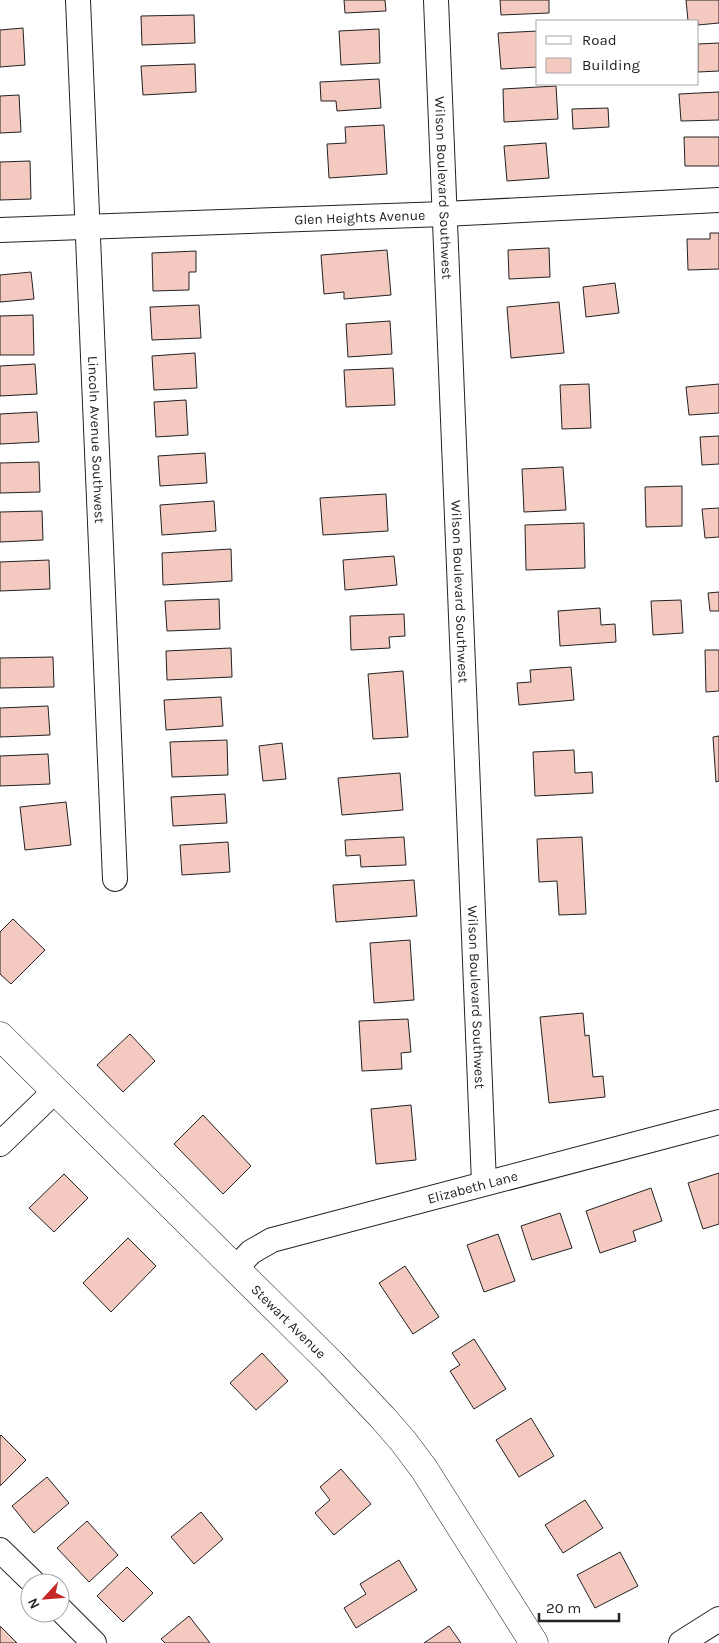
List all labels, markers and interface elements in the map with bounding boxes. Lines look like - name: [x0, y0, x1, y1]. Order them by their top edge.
- legend: [536, 20, 699, 85]
- text: Road: [582, 31, 617, 49]
- text: Building: [582, 56, 640, 74]
- street label: Wilson Boulevard Southwest: [431, 96, 456, 280]
- street label: Glen Heights Avenue: [294, 206, 426, 228]
- street label: Lincoln Avenue Southwest: [84, 356, 109, 524]
- street label: Wilson Boulevard Southwest: [448, 500, 472, 683]
- street label: Wilson Boulevard Southwest: [464, 905, 489, 1089]
- street label: Elizabeth Lane: [426, 1167, 520, 1207]
- street label: Stewart Avenue: [248, 1281, 330, 1362]
- north arrow: [20, 1573, 70, 1623]
- scale bar: [539, 1590, 619, 1622]
- text: N: [24, 1595, 44, 1612]
- text: 20 m: [546, 1599, 581, 1617]

